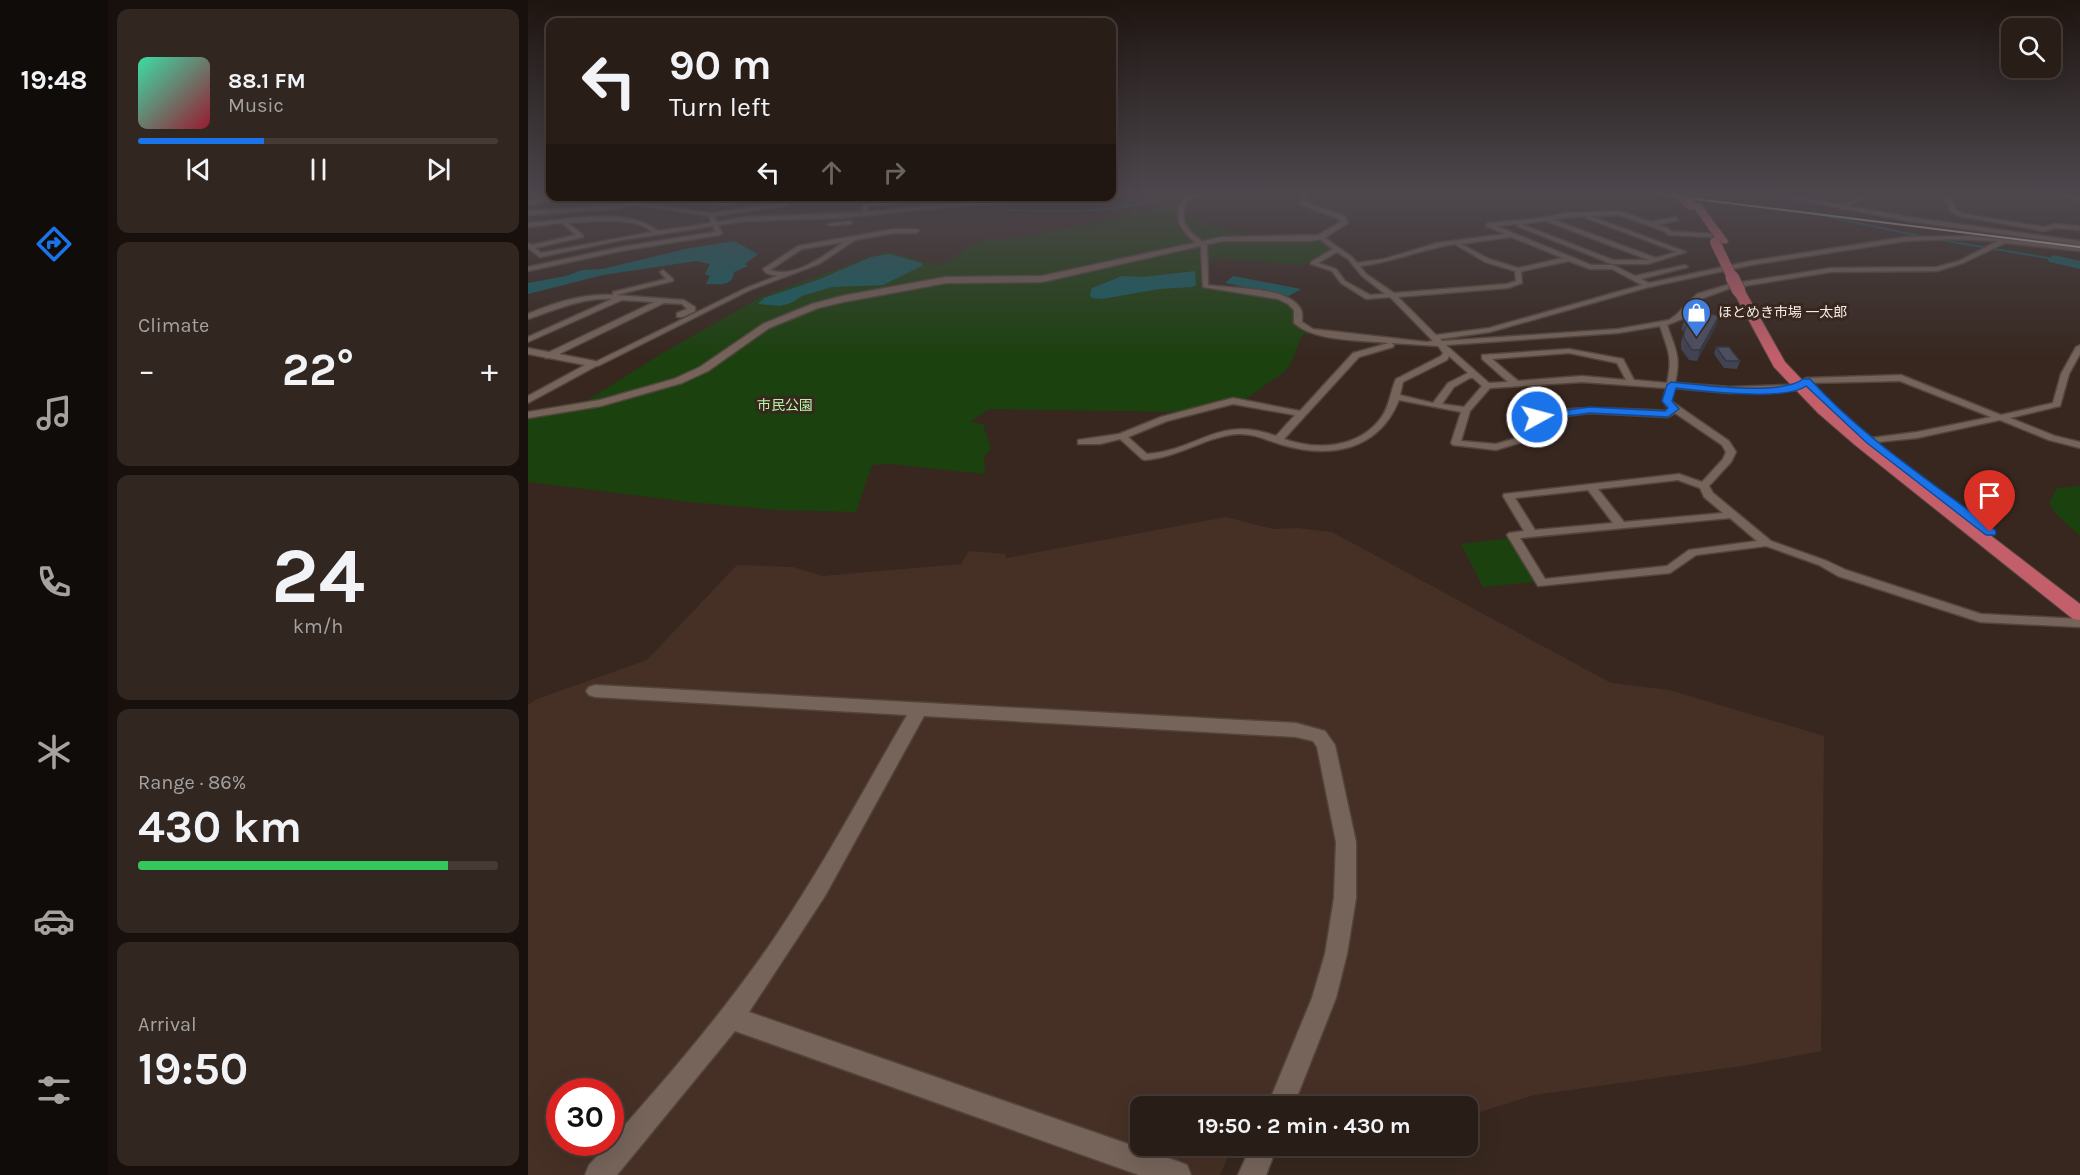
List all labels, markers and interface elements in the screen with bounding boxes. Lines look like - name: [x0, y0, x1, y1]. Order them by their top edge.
- map controls: [2001, 18, 2061, 78]
- button: search: [2001, 18, 2061, 78]
- text: 90 m: [669, 40, 772, 90]
- icon: left: [570, 42, 648, 120]
- text: 19:48: [21, 64, 87, 96]
- text: 88.1 FM: [228, 68, 306, 94]
- text: Turn left: [669, 91, 770, 123]
- text: Music: [228, 94, 284, 117]
- icon: previous: [182, 153, 215, 186]
- icon: pause: [302, 153, 335, 186]
- icon: next: [422, 153, 455, 186]
- icon: left: [752, 156, 785, 189]
- icon: ahead: [815, 156, 848, 189]
- icon: right: [878, 156, 911, 189]
- icon: directions: [33, 223, 75, 265]
- shop icon: ほとめき市場 一太郎: [1681, 296, 1713, 338]
- place label: ほとめき市場 一太郎: [1718, 304, 1847, 321]
- text: Climate: [138, 314, 209, 337]
- text: 22°: [282, 344, 354, 396]
- text: −: [138, 351, 155, 389]
- text: +: [481, 351, 498, 389]
- position arrow: [1505, 385, 1569, 449]
- icon: music: [33, 392, 75, 434]
- park label: 市民公園: [757, 397, 813, 414]
- pin: [1964, 470, 2015, 532]
- icon: arrive: [1973, 479, 2006, 512]
- text: 24: [271, 530, 365, 622]
- icon: phone: [33, 561, 75, 603]
- text: km/h: [293, 615, 343, 638]
- icon: climate: [33, 731, 75, 773]
- text: Range · 86%: [138, 771, 246, 794]
- text: 430 km: [138, 801, 302, 853]
- icon: car: [33, 900, 75, 942]
- text: Arrival: [138, 1013, 197, 1036]
- text: 19:50: [138, 1043, 248, 1095]
- icon: filters: [33, 1069, 75, 1111]
- speed limit sign: 30: [546, 1078, 624, 1156]
- text: 19:50 · 2 min · 430 m: [1197, 1113, 1411, 1139]

